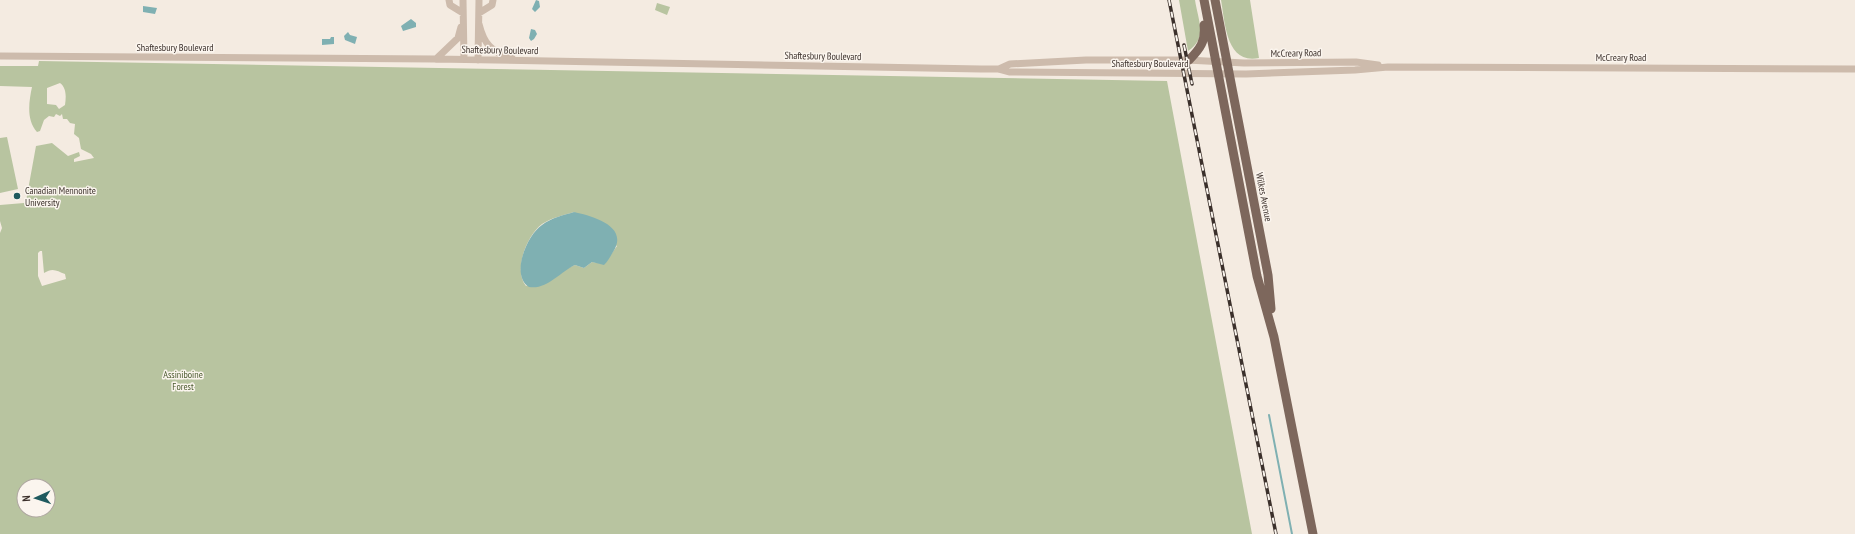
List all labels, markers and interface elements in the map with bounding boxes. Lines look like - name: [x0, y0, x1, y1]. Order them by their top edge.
- street label: Shaftesbury Boulevard: [137, 41, 213, 54]
- street label: Shaftesbury Boulevard: [461, 43, 539, 57]
- street label: McCreary Road: [1271, 46, 1321, 60]
- street label: Shaftesbury Boulevard: [784, 49, 862, 63]
- street label: McCreary Road: [1596, 51, 1646, 64]
- street label: Shaftesbury Boulevard: [1112, 57, 1188, 70]
- street label: Wilkes Avenue: [1253, 171, 1275, 223]
- place label: Canadian Mennonite University: [25, 184, 96, 209]
- marker: Canadian Mennonite University: [12, 191, 22, 201]
- park label: Assiniboine Forest: [163, 368, 203, 393]
- north arrow: [16, 478, 56, 518]
- text: N: [19, 495, 33, 502]

